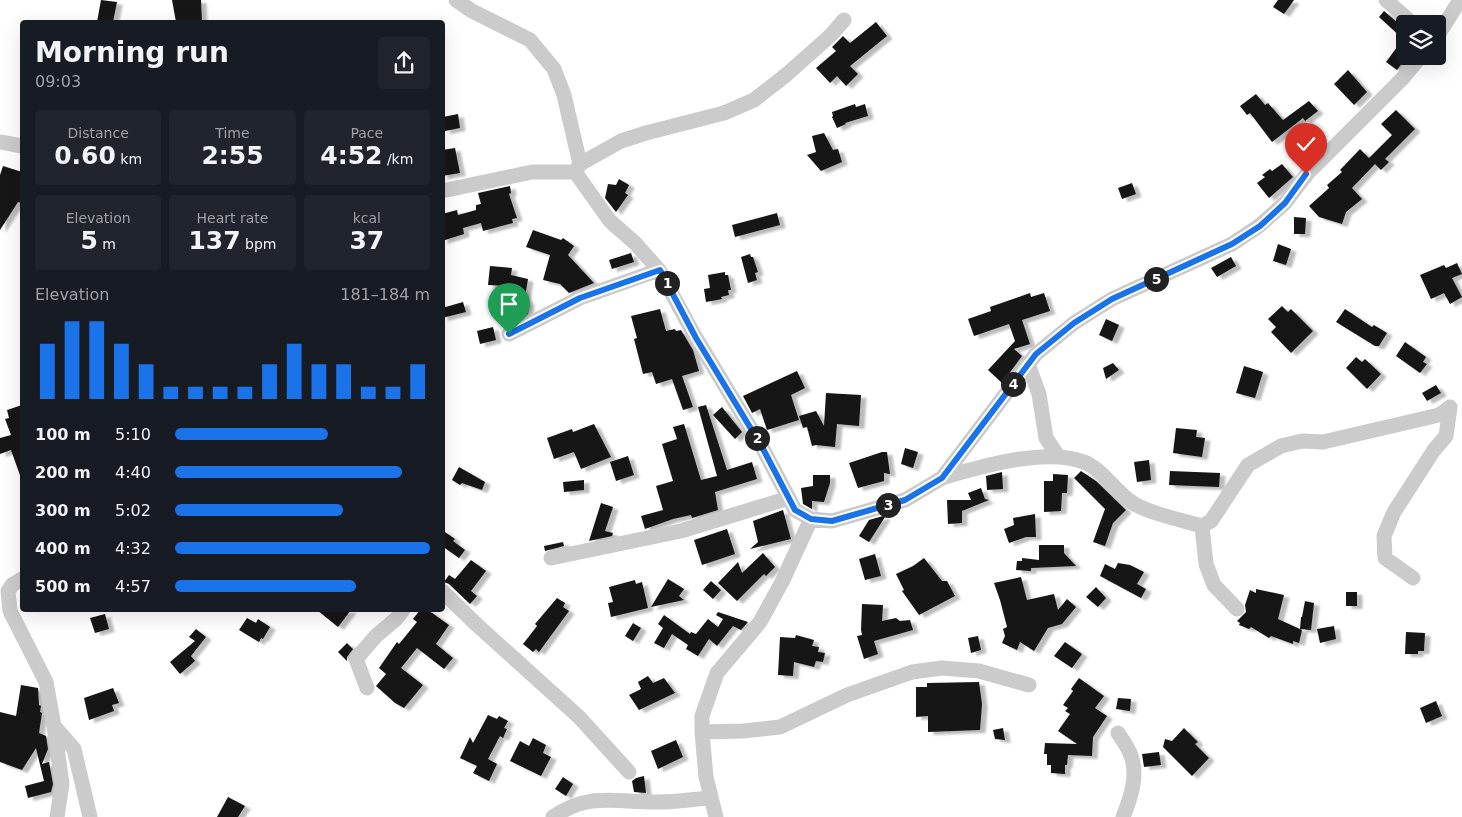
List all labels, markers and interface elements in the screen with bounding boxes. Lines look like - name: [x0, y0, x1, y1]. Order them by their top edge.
- map controls: [1396, 15, 1446, 65]
- button: layers: [1396, 15, 1446, 65]
- text: Morning run: [35, 36, 229, 69]
- button: share: [378, 37, 430, 89]
- text: 09:03: [35, 72, 81, 91]
- pin: [1285, 123, 1327, 174]
- text: Distance: [68, 125, 129, 141]
- text: Time: [215, 125, 250, 141]
- text: Pace: [350, 125, 383, 141]
- icon: check: [1292, 130, 1320, 158]
- text: 0.60: [54, 141, 116, 170]
- text: 2:55: [201, 141, 264, 170]
- text: 4:52: [320, 141, 382, 170]
- text: km: [116, 151, 142, 167]
- text: /km: [382, 151, 413, 167]
- text: Elevation: [66, 210, 131, 226]
- text: Heart rate: [197, 210, 268, 226]
- text: kcal: [353, 210, 381, 226]
- text: 5: [80, 226, 98, 255]
- text: 137: [188, 226, 241, 255]
- text: 37: [349, 226, 384, 255]
- text: m: [98, 236, 116, 252]
- text: bpm: [241, 236, 277, 252]
- pin: 5: [1144, 266, 1168, 292]
- pin: 1: [654, 270, 680, 296]
- text: 5: [1152, 271, 1161, 287]
- text: 1: [663, 275, 672, 291]
- pin: [488, 283, 530, 334]
- text: Elevation: [35, 285, 109, 304]
- text: 181–184 m: [340, 285, 430, 304]
- icon: arrive: [495, 290, 523, 318]
- pin: 4: [1000, 372, 1026, 396]
- text: 4: [1009, 376, 1018, 392]
- text: 100 m: [35, 425, 91, 444]
- text: 5:10: [115, 425, 151, 444]
- pin: 2: [744, 426, 770, 450]
- text: 2: [753, 430, 762, 446]
- text: 200 m: [35, 463, 91, 482]
- text: 4:40: [115, 463, 151, 482]
- pin: 3: [876, 492, 900, 518]
- text: 3: [884, 497, 893, 513]
- text: 300 m: [35, 501, 91, 520]
- text: 5:02: [115, 501, 151, 520]
- text: 400 m: [35, 539, 91, 558]
- text: 4:32: [115, 539, 151, 558]
- text: 500 m: [35, 577, 91, 596]
- text: 4:57: [115, 577, 151, 596]

